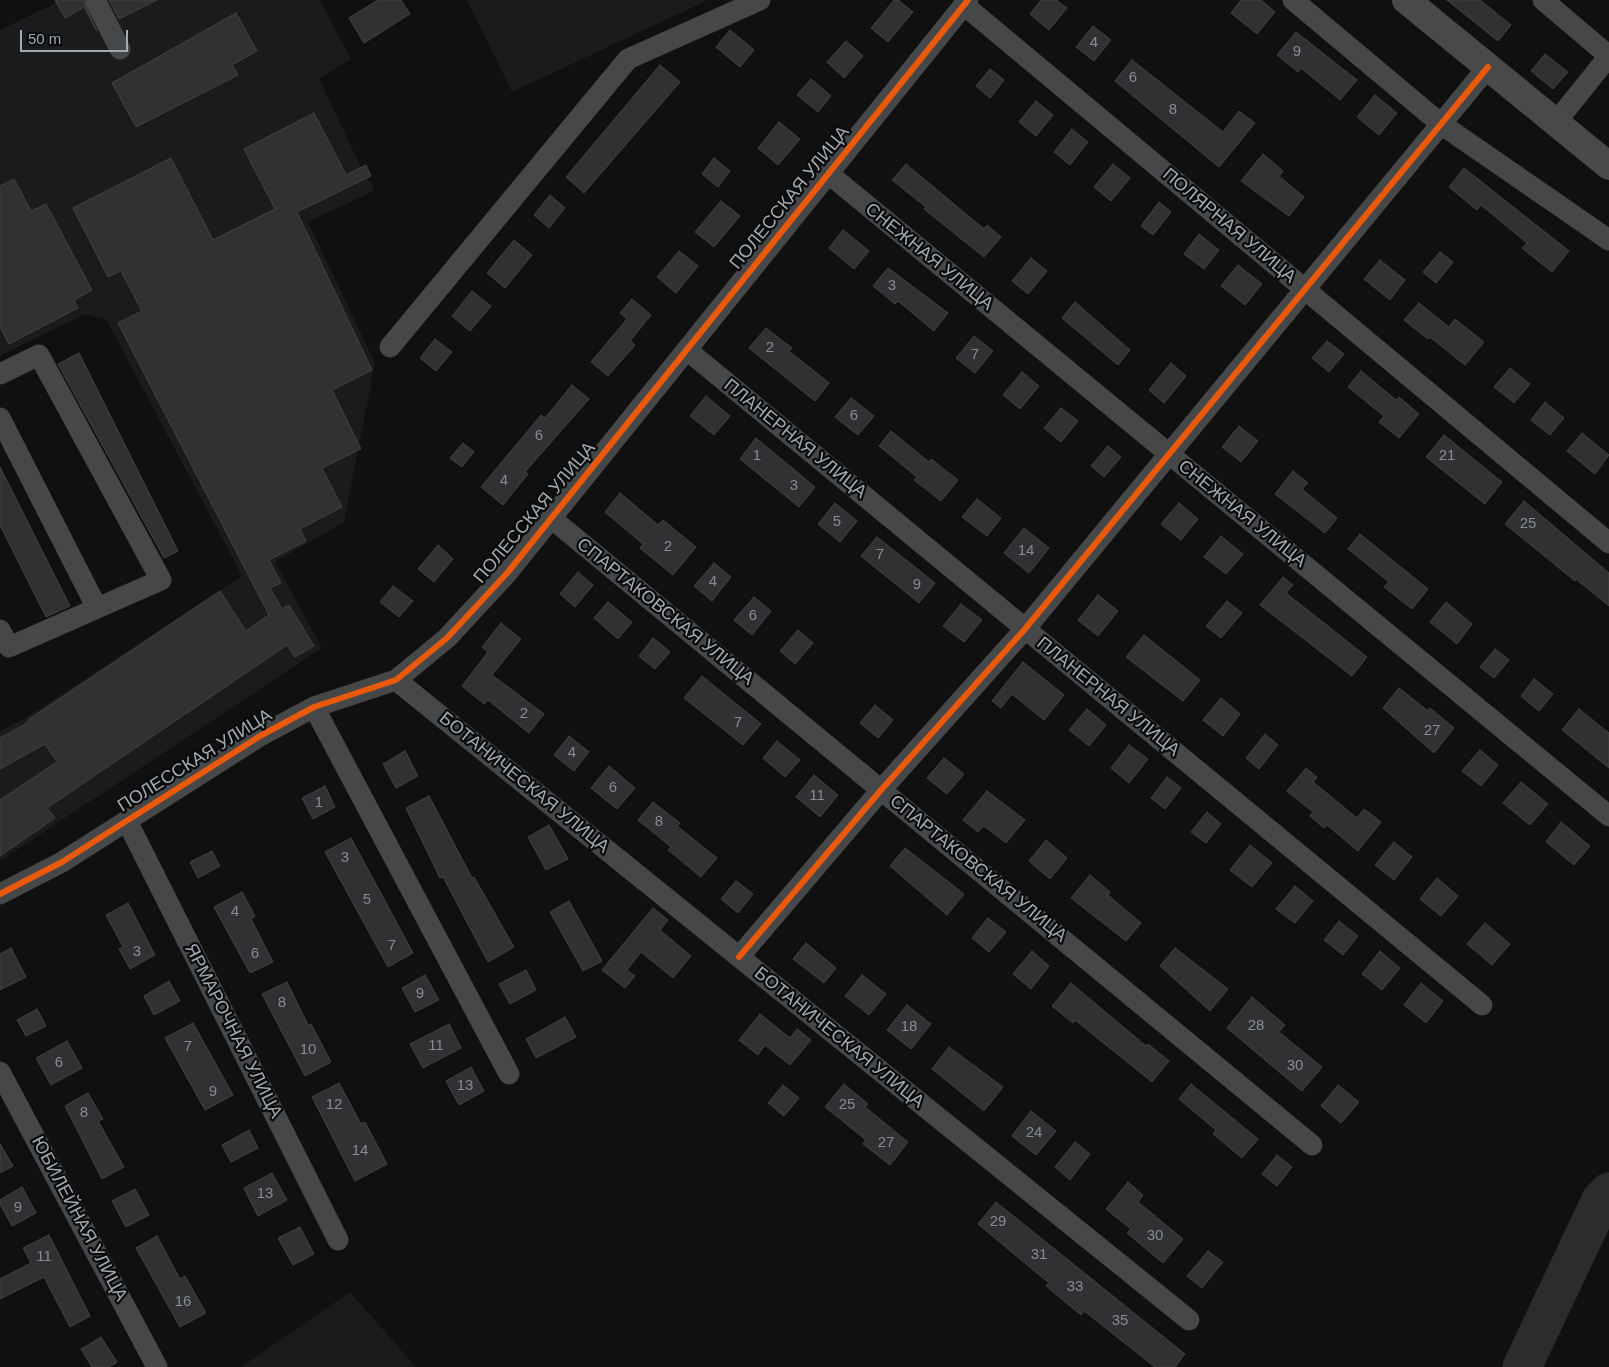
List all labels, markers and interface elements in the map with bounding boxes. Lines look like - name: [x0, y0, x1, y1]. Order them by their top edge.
- scale bar: [22, 20, 130, 52]
- text: 50 m: [28, 30, 61, 47]
- house number: 4: [1090, 34, 1098, 52]
- house number: 9: [1293, 43, 1301, 61]
- house number: 6: [1129, 69, 1137, 87]
- house number: 8: [1169, 101, 1177, 119]
- street label: ПОЛЕССКАЯ УЛИЦА: [726, 122, 854, 274]
- street label: ПОЛЯРНАЯ УЛИЦА: [1158, 164, 1300, 288]
- street label: СНЕЖНАЯ УЛИЦА: [861, 199, 997, 315]
- house number: 3: [888, 277, 896, 295]
- house number: 2: [766, 339, 774, 357]
- house number: 7: [971, 346, 979, 364]
- street label: ПЛАНЕРНАЯ УЛИЦА: [719, 375, 871, 503]
- house number: 6: [850, 407, 858, 425]
- house number: 6: [535, 427, 543, 445]
- street label: ПОЛЕССКАЯ УЛИЦА: [470, 438, 600, 588]
- house number: 1: [753, 447, 761, 465]
- house number: 21: [1439, 447, 1455, 465]
- street label: СНЕЖНАЯ УЛИЦА: [1174, 456, 1310, 572]
- house number: 4: [500, 472, 508, 490]
- house number: 3: [790, 477, 798, 495]
- house number: 5: [833, 513, 841, 531]
- house number: 25: [1520, 515, 1536, 533]
- street label: СПАРТАКОВСКАЯ УЛИЦА: [572, 534, 758, 690]
- house number: 2: [664, 538, 672, 556]
- house number: 14: [1018, 542, 1034, 560]
- house number: 7: [876, 546, 884, 564]
- house number: 4: [709, 573, 717, 591]
- house number: 9: [913, 576, 921, 594]
- house number: 6: [749, 607, 757, 625]
- street label: ПЛАНЕРНАЯ УЛИЦА: [1032, 633, 1184, 761]
- street label: ПОЛЕССКАЯ УЛИЦА: [114, 705, 276, 817]
- house number: 2: [520, 705, 528, 723]
- street label: БОТАНИЧЕСКАЯ УЛИЦА: [435, 708, 613, 858]
- house number: 7: [734, 714, 742, 732]
- house number: 27: [1424, 722, 1440, 740]
- house number: 4: [568, 744, 576, 762]
- house number: 6: [609, 779, 617, 797]
- house number: 11: [809, 787, 825, 805]
- street label: СПАРТАКОВСКАЯ УЛИЦА: [885, 791, 1071, 947]
- house number: 1: [315, 794, 323, 812]
- house number: 8: [655, 813, 663, 831]
- house number: 3: [341, 849, 349, 867]
- house number: 5: [363, 891, 371, 909]
- house number: 4: [231, 903, 239, 921]
- house number: 7: [388, 937, 396, 955]
- street label: ЯРМАРОЧНАЯ УЛИЦА: [180, 940, 286, 1122]
- house number: 3: [133, 943, 141, 961]
- house number: 6: [251, 945, 259, 963]
- street label: БОТАНИЧЕСКАЯ УЛИЦА: [750, 963, 928, 1113]
- house number: 9: [416, 985, 424, 1003]
- house number: 8: [278, 994, 286, 1012]
- house number: 28: [1248, 1017, 1264, 1035]
- house number: 18: [901, 1018, 917, 1036]
- house number: 11: [428, 1037, 444, 1055]
- house number: 7: [184, 1038, 192, 1056]
- house number: 10: [300, 1041, 316, 1059]
- house number: 6: [55, 1054, 63, 1072]
- house number: 30: [1287, 1057, 1303, 1075]
- house number: 13: [457, 1077, 473, 1095]
- house number: 9: [209, 1083, 217, 1101]
- house number: 12: [326, 1096, 342, 1114]
- house number: 25: [839, 1096, 855, 1114]
- house number: 8: [80, 1104, 88, 1122]
- house number: 24: [1026, 1124, 1042, 1142]
- street label: ЮБИЛЕЙНАЯ УЛИЦА: [26, 1133, 132, 1305]
- house number: 27: [878, 1134, 894, 1152]
- house number: 14: [352, 1142, 368, 1160]
- house number: 13: [257, 1185, 273, 1203]
- house number: 9: [14, 1199, 22, 1217]
- house number: 29: [990, 1213, 1006, 1231]
- house number: 30: [1147, 1227, 1163, 1245]
- house number: 31: [1031, 1246, 1047, 1264]
- house number: 11: [36, 1248, 52, 1266]
- house number: 33: [1067, 1278, 1083, 1296]
- house number: 16: [175, 1293, 191, 1311]
- house number: 35: [1112, 1312, 1128, 1330]

